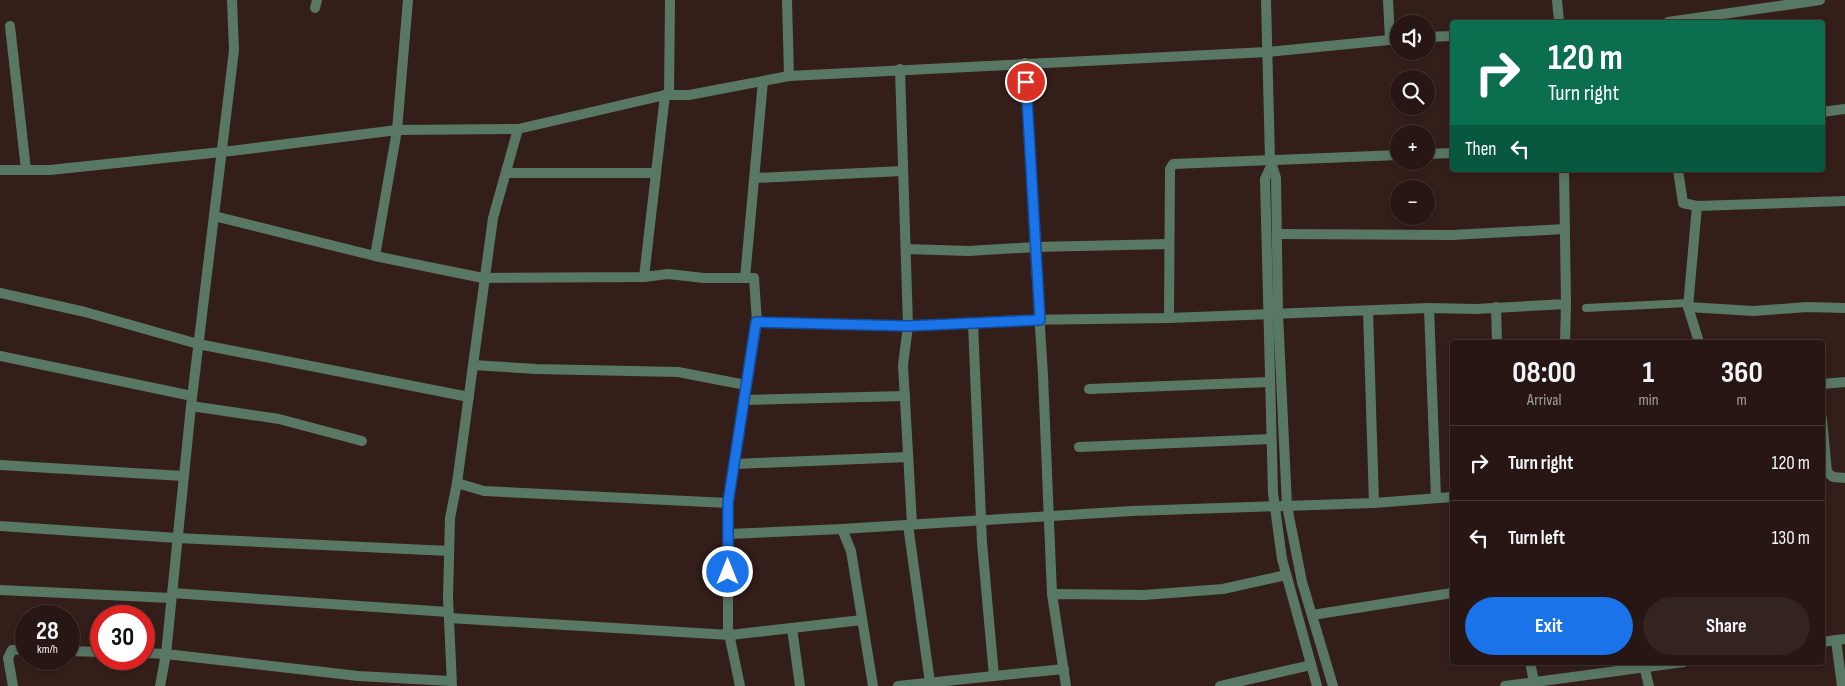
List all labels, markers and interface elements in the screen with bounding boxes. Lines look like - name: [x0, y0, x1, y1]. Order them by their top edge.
- map controls: [1390, 15, 1435, 225]
- button: sound: [1390, 15, 1435, 60]
- text: 120 m: [1548, 37, 1623, 80]
- icon: right: [1465, 40, 1530, 105]
- pin: [1005, 61, 1047, 103]
- icon: arrive: [1012, 68, 1040, 96]
- button: search: [1390, 70, 1435, 115]
- text: Turn right: [1548, 80, 1619, 107]
- button: +: [1390, 125, 1435, 170]
- icon: left: [1506, 135, 1534, 163]
- text: Then: [1465, 138, 1496, 161]
- button: −: [1390, 180, 1435, 225]
- text: 08:00: [1512, 355, 1576, 391]
- text: 1: [1643, 355, 1654, 391]
- text: 360: [1721, 355, 1763, 391]
- text: Arrival: [1527, 391, 1561, 410]
- text: min: [1638, 391, 1659, 410]
- text: m: [1737, 391, 1747, 410]
- icon: right: [1465, 449, 1493, 477]
- text: Turn right: [1508, 452, 1573, 475]
- text: 120 m: [1772, 452, 1810, 475]
- icon: left: [1465, 524, 1493, 552]
- text: Turn left: [1508, 527, 1565, 550]
- text: 130 m: [1772, 527, 1810, 550]
- position arrow: [701, 545, 753, 597]
- button: Exit: [1465, 597, 1633, 655]
- button: Share: [1643, 597, 1810, 655]
- speed limit sign: 30: [90, 605, 155, 670]
- text: 28: [36, 616, 59, 647]
- text: km/h: [37, 642, 58, 657]

